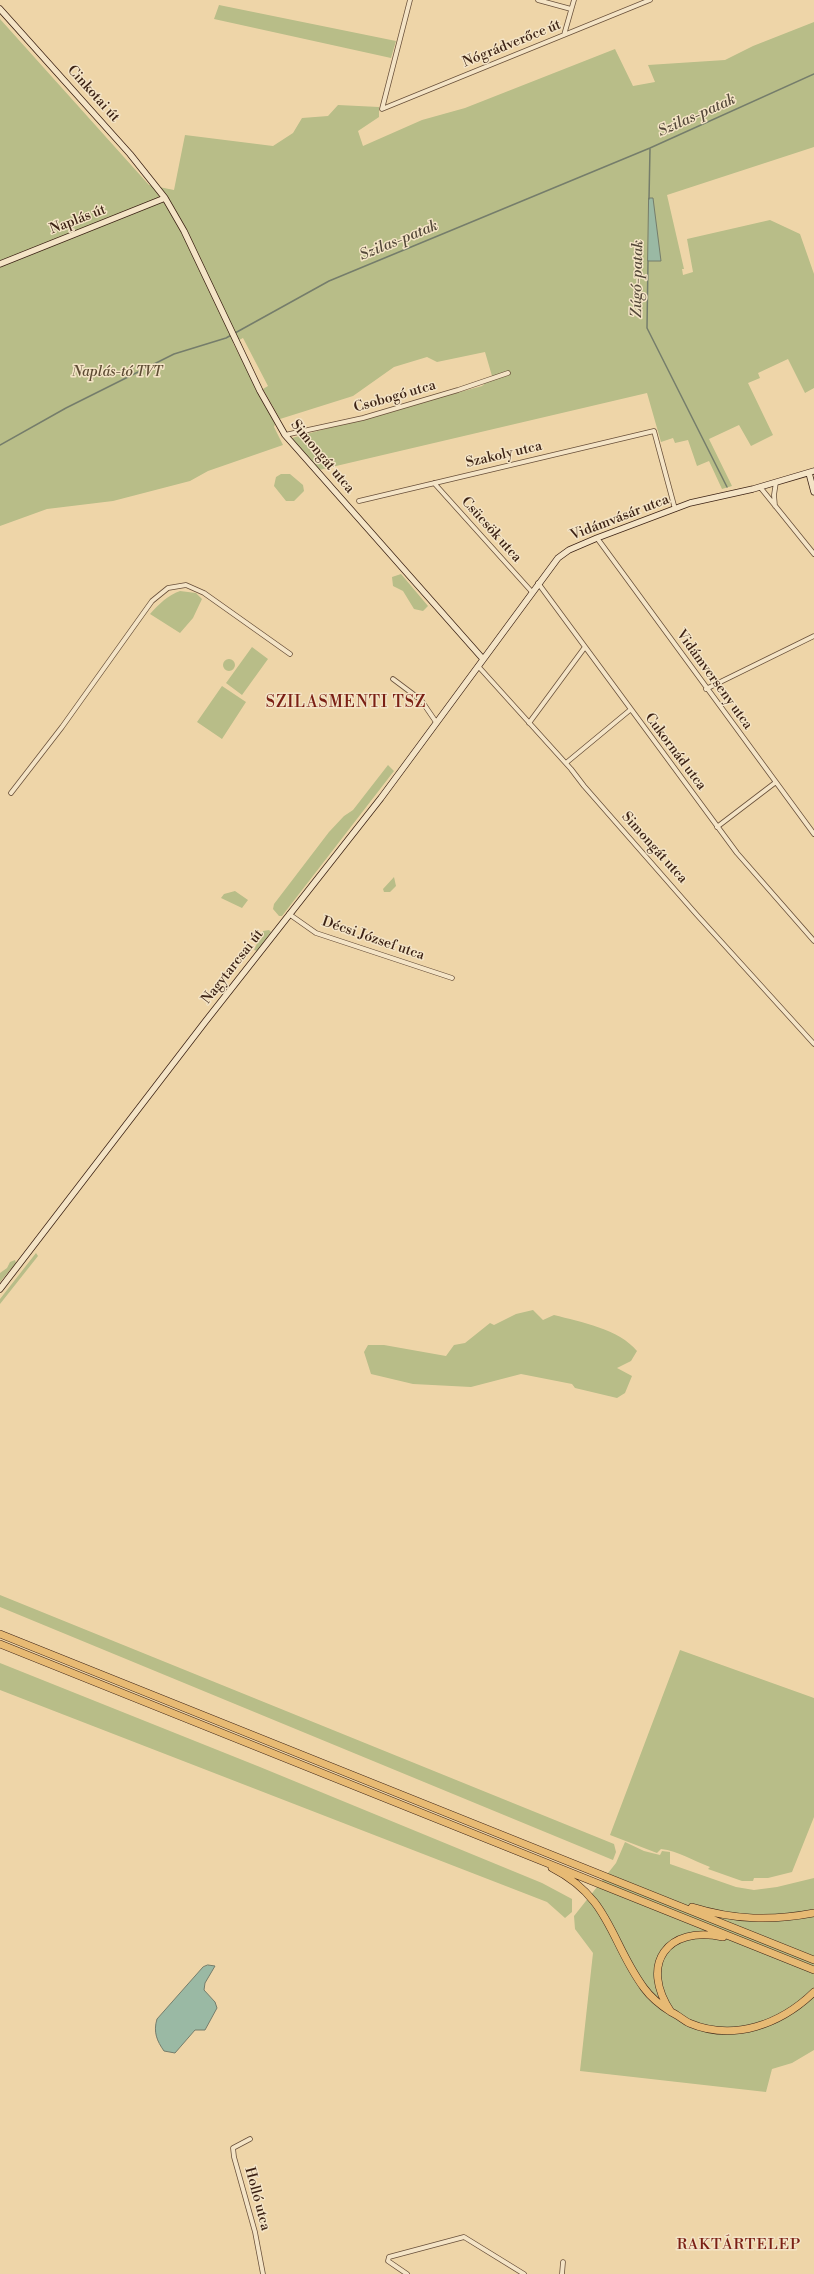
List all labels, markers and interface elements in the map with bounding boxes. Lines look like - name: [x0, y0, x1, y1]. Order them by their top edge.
- street label: Nógrádverőce út: [460, 17, 564, 71]
- street label: Cinkotai út: [63, 62, 123, 126]
- water label: Szilas-patak: [655, 91, 739, 141]
- street label: Naplás út: [48, 202, 108, 238]
- water label: Szilas-patak: [357, 217, 441, 265]
- water label: Zúgó-patak: [628, 240, 648, 318]
- park label: Naplás-tó TVT: [72, 365, 162, 381]
- street label: Csobogó utca: [352, 377, 438, 417]
- street label: Simongát utca: [287, 417, 357, 497]
- street label: Szakoly utca: [464, 438, 544, 472]
- street label: Vidámvásár utca: [568, 492, 672, 544]
- street label: Csücsök utca: [457, 494, 525, 566]
- street label: Vidámverseny utca: [672, 627, 756, 733]
- district label: SZILASMENTI TSZ: [266, 693, 426, 713]
- street label: Cukornád utca: [641, 710, 709, 794]
- street label: Simongát utca: [618, 809, 690, 887]
- street label: Décsi József utca: [320, 914, 426, 964]
- street label: Nagytarcsai út: [199, 926, 267, 1008]
- street label: Holló utca: [240, 2165, 274, 2233]
- district label: RAKTÁRTELEP: [677, 2236, 801, 2254]

